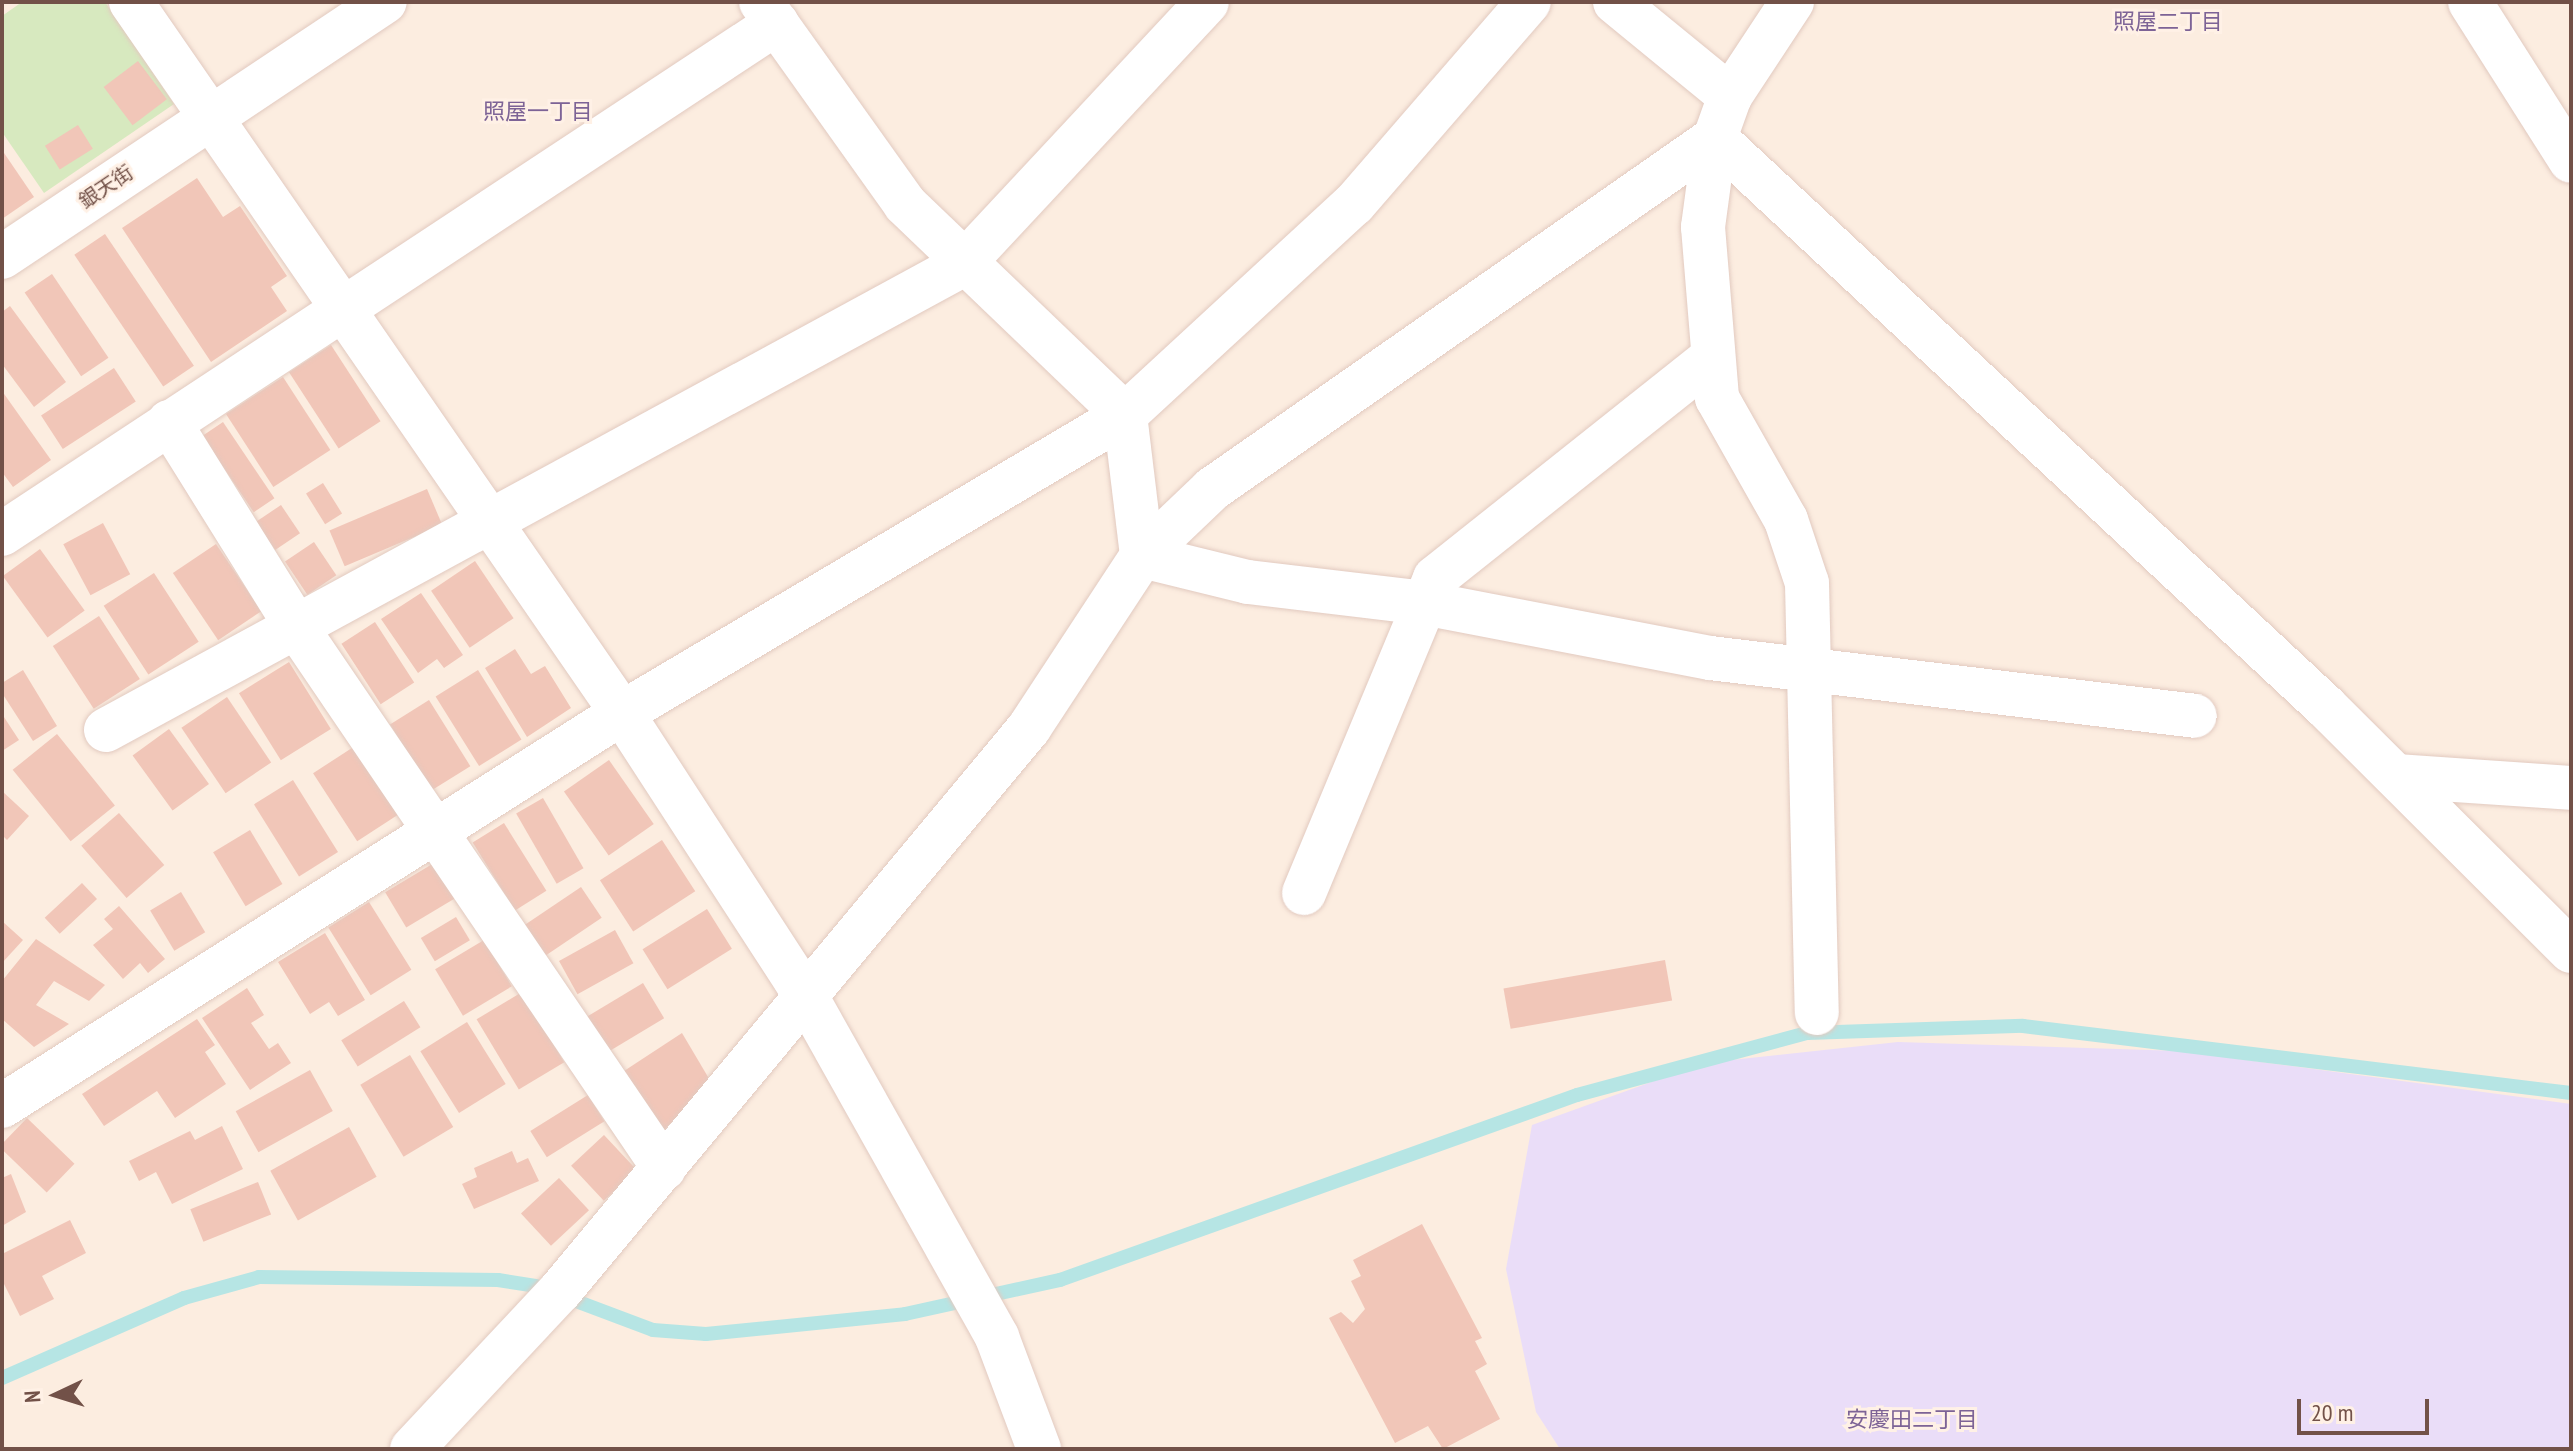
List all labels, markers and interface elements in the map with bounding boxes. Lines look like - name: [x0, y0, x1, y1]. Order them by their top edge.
- district label: 照屋二丁目: [2113, 9, 2223, 35]
- district label: 照屋一丁目: [483, 99, 593, 125]
- street label: 銀天街: [74, 160, 138, 214]
- north arrow: [16, 1355, 96, 1435]
- scale bar: [2301, 1383, 2433, 1433]
- text: N: [18, 1390, 46, 1404]
- text: 20 m: [2311, 1397, 2353, 1428]
- district label: 安慶田二丁目: [1846, 1407, 1978, 1433]

